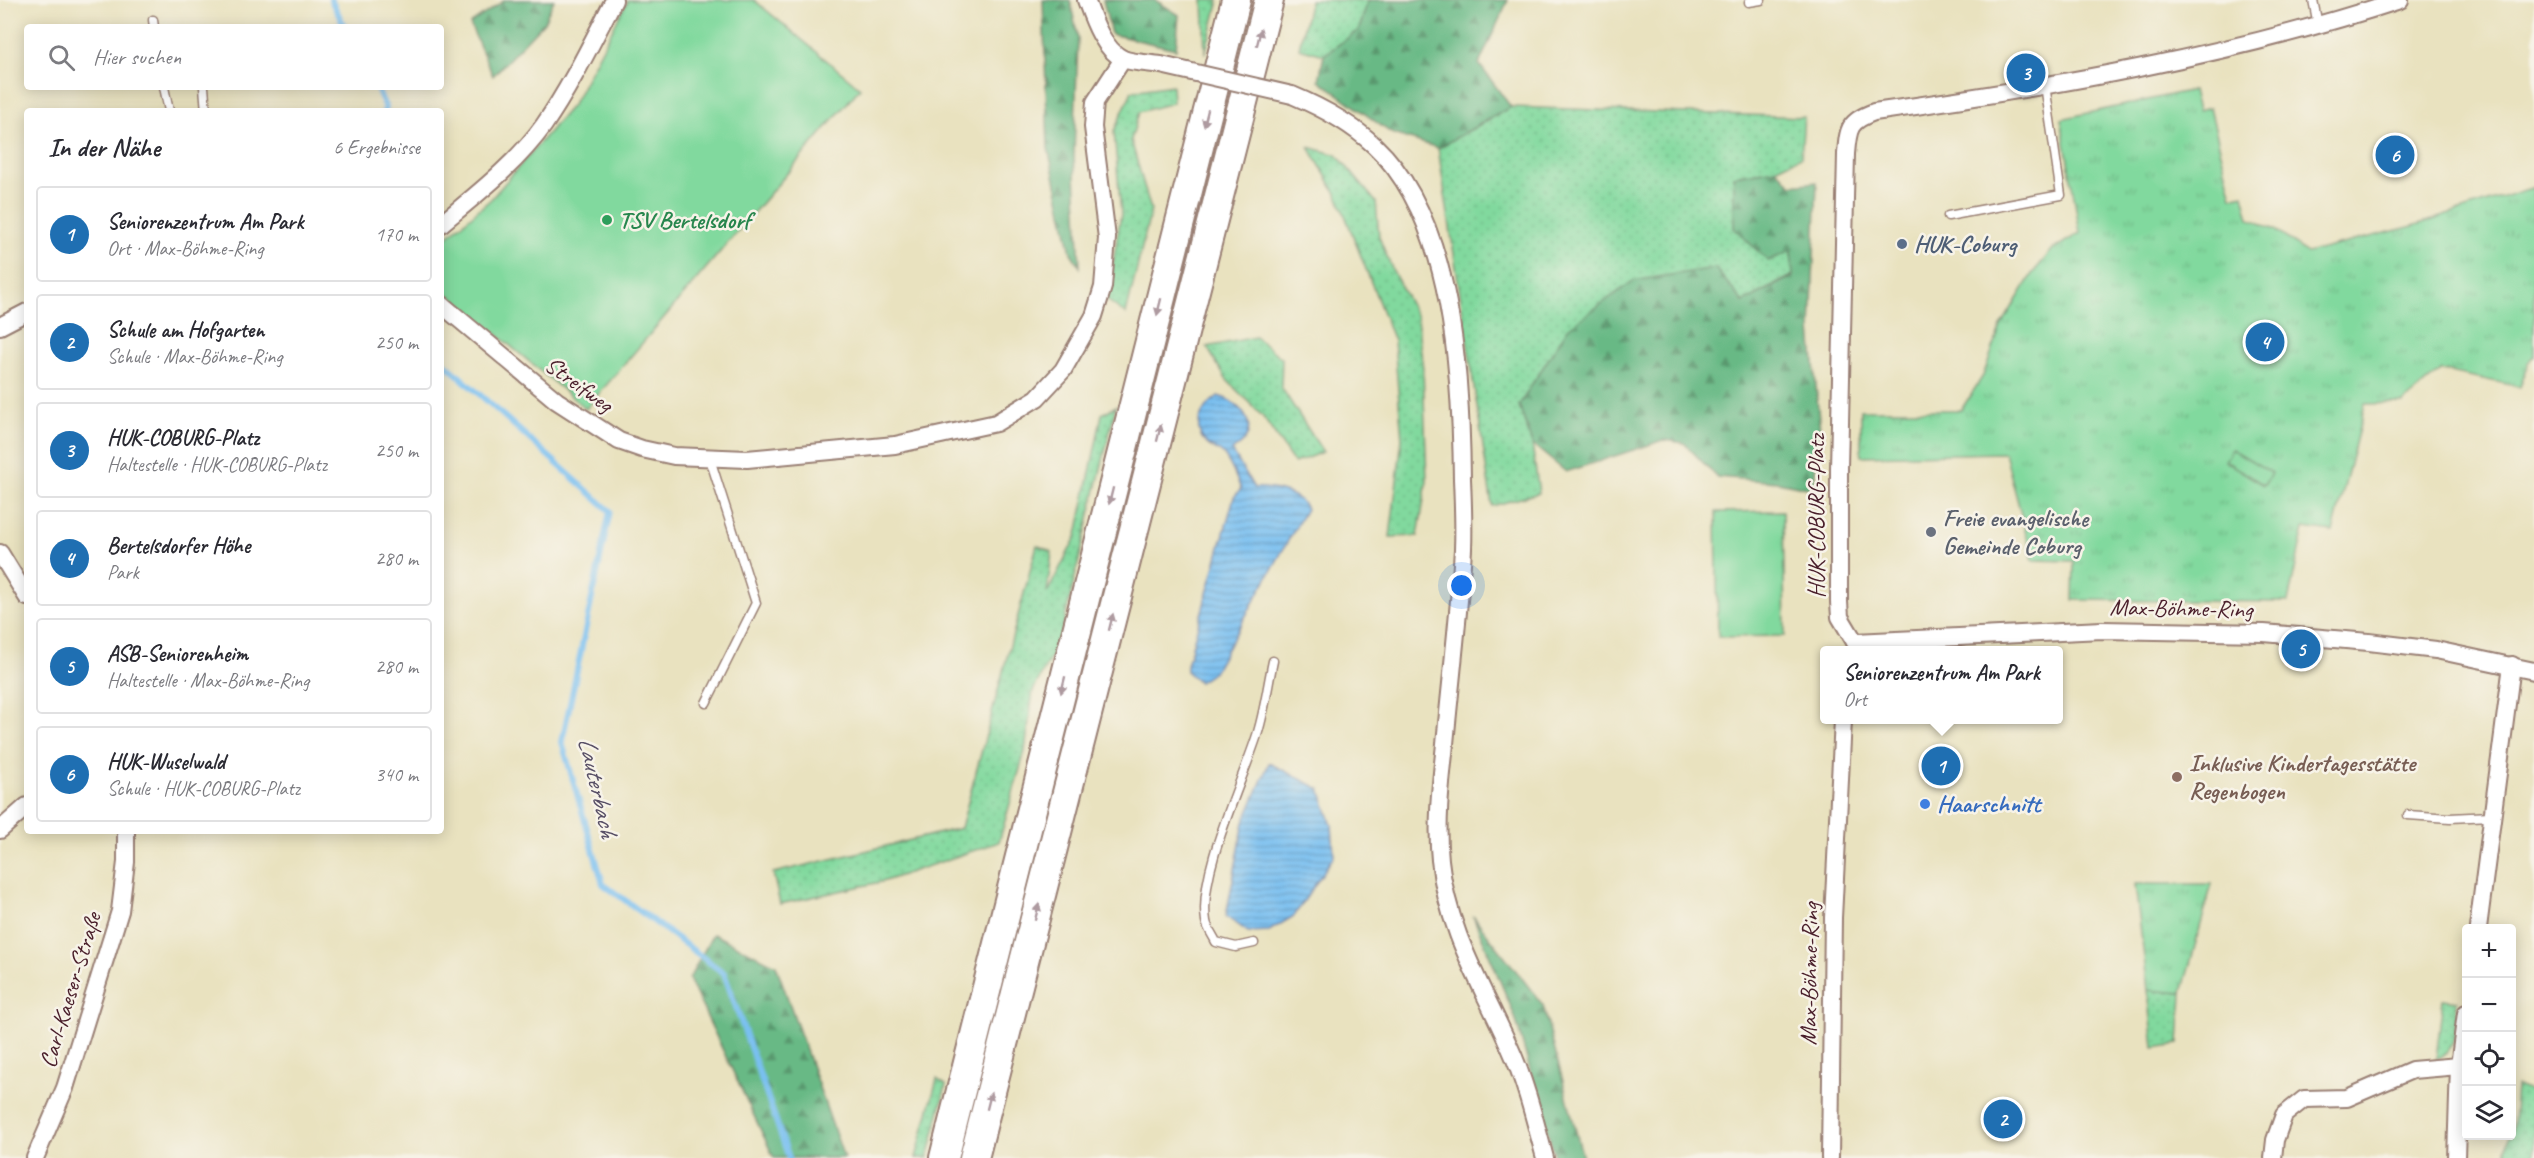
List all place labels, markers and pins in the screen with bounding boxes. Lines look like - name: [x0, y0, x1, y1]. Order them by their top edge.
- pin: 3: [2006, 50, 2046, 96]
- pin: 6: [2376, 132, 2414, 178]
- place label: TSV Bertelsdorf: [619, 205, 757, 235]
- marker: TSV Bertelsdorf: [600, 213, 614, 227]
- place label: HUK-Coburg: [1914, 229, 2019, 259]
- marker: HUK-Coburg: [1895, 237, 1909, 251]
- pin: 4: [2246, 320, 2284, 364]
- place label: Freie evangelische Gemeinde Coburg: [1943, 503, 2090, 561]
- marker: Freie evangelische Gemeinde Coburg: [1924, 525, 1938, 539]
- pin: 5: [2282, 626, 2320, 672]
- pin: 1: [1922, 744, 1960, 789]
- place label: Inklusive Kindertagesstätte Regenbogen: [2189, 748, 2417, 806]
- marker: Inklusive Kindertagesstätte Regenbogen: [2170, 770, 2184, 784]
- place label: Haarschnitt: [1937, 789, 2044, 819]
- marker: Haarschnitt: [1918, 797, 1932, 811]
- pin: 2: [1984, 1096, 2022, 1142]

